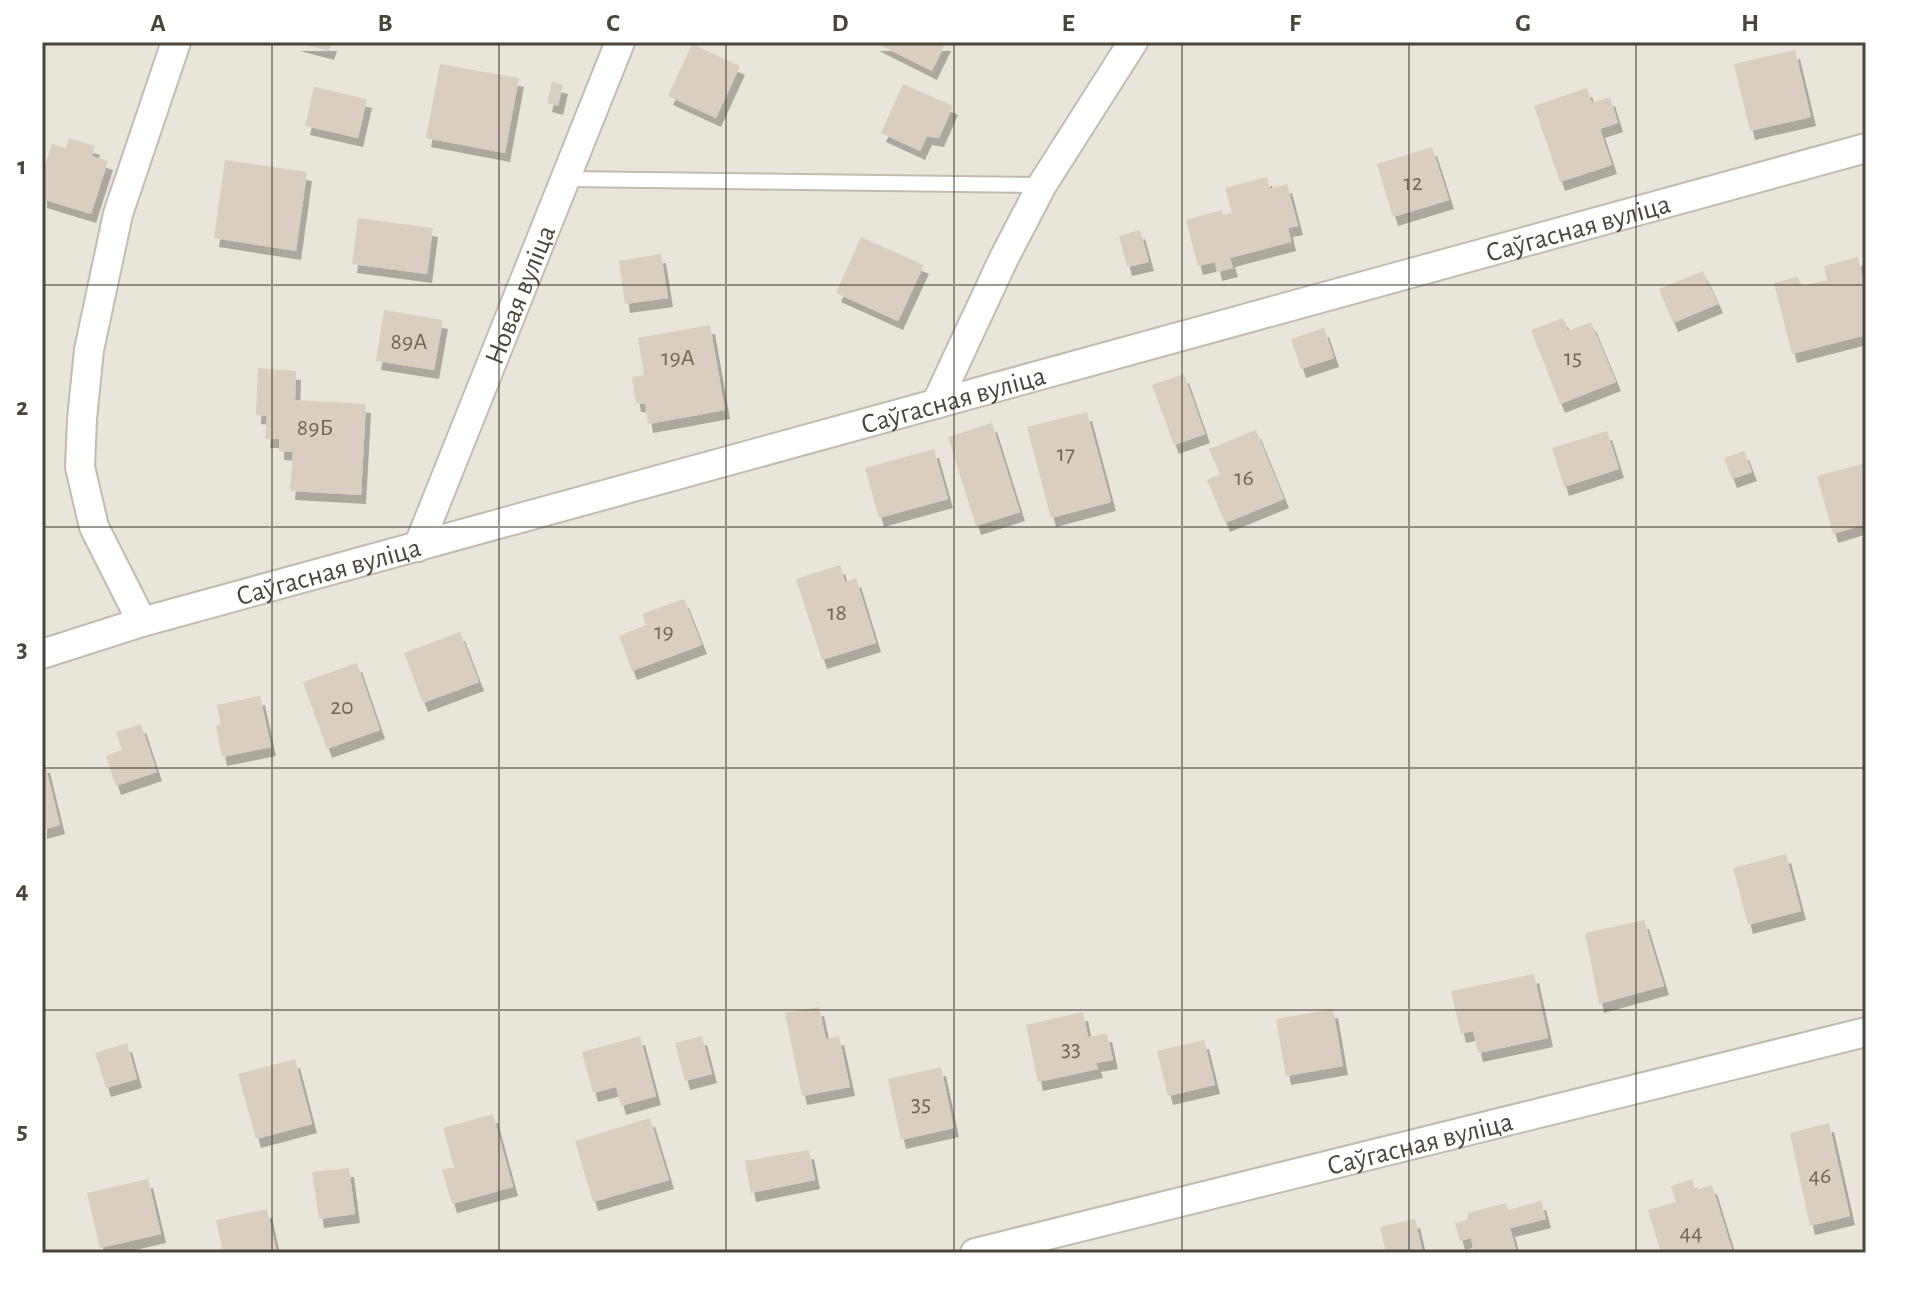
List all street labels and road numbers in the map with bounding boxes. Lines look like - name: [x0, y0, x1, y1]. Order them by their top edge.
- street label: Саўгасная вуліца: [1483, 190, 1674, 268]
- street label: Новая вуліца: [481, 221, 561, 369]
- street label: Саўгасная вуліца: [858, 362, 1049, 440]
- street label: Саўгасная вуліца: [233, 534, 424, 612]
- street label: Саўгасная вуліца: [1324, 1108, 1516, 1181]

